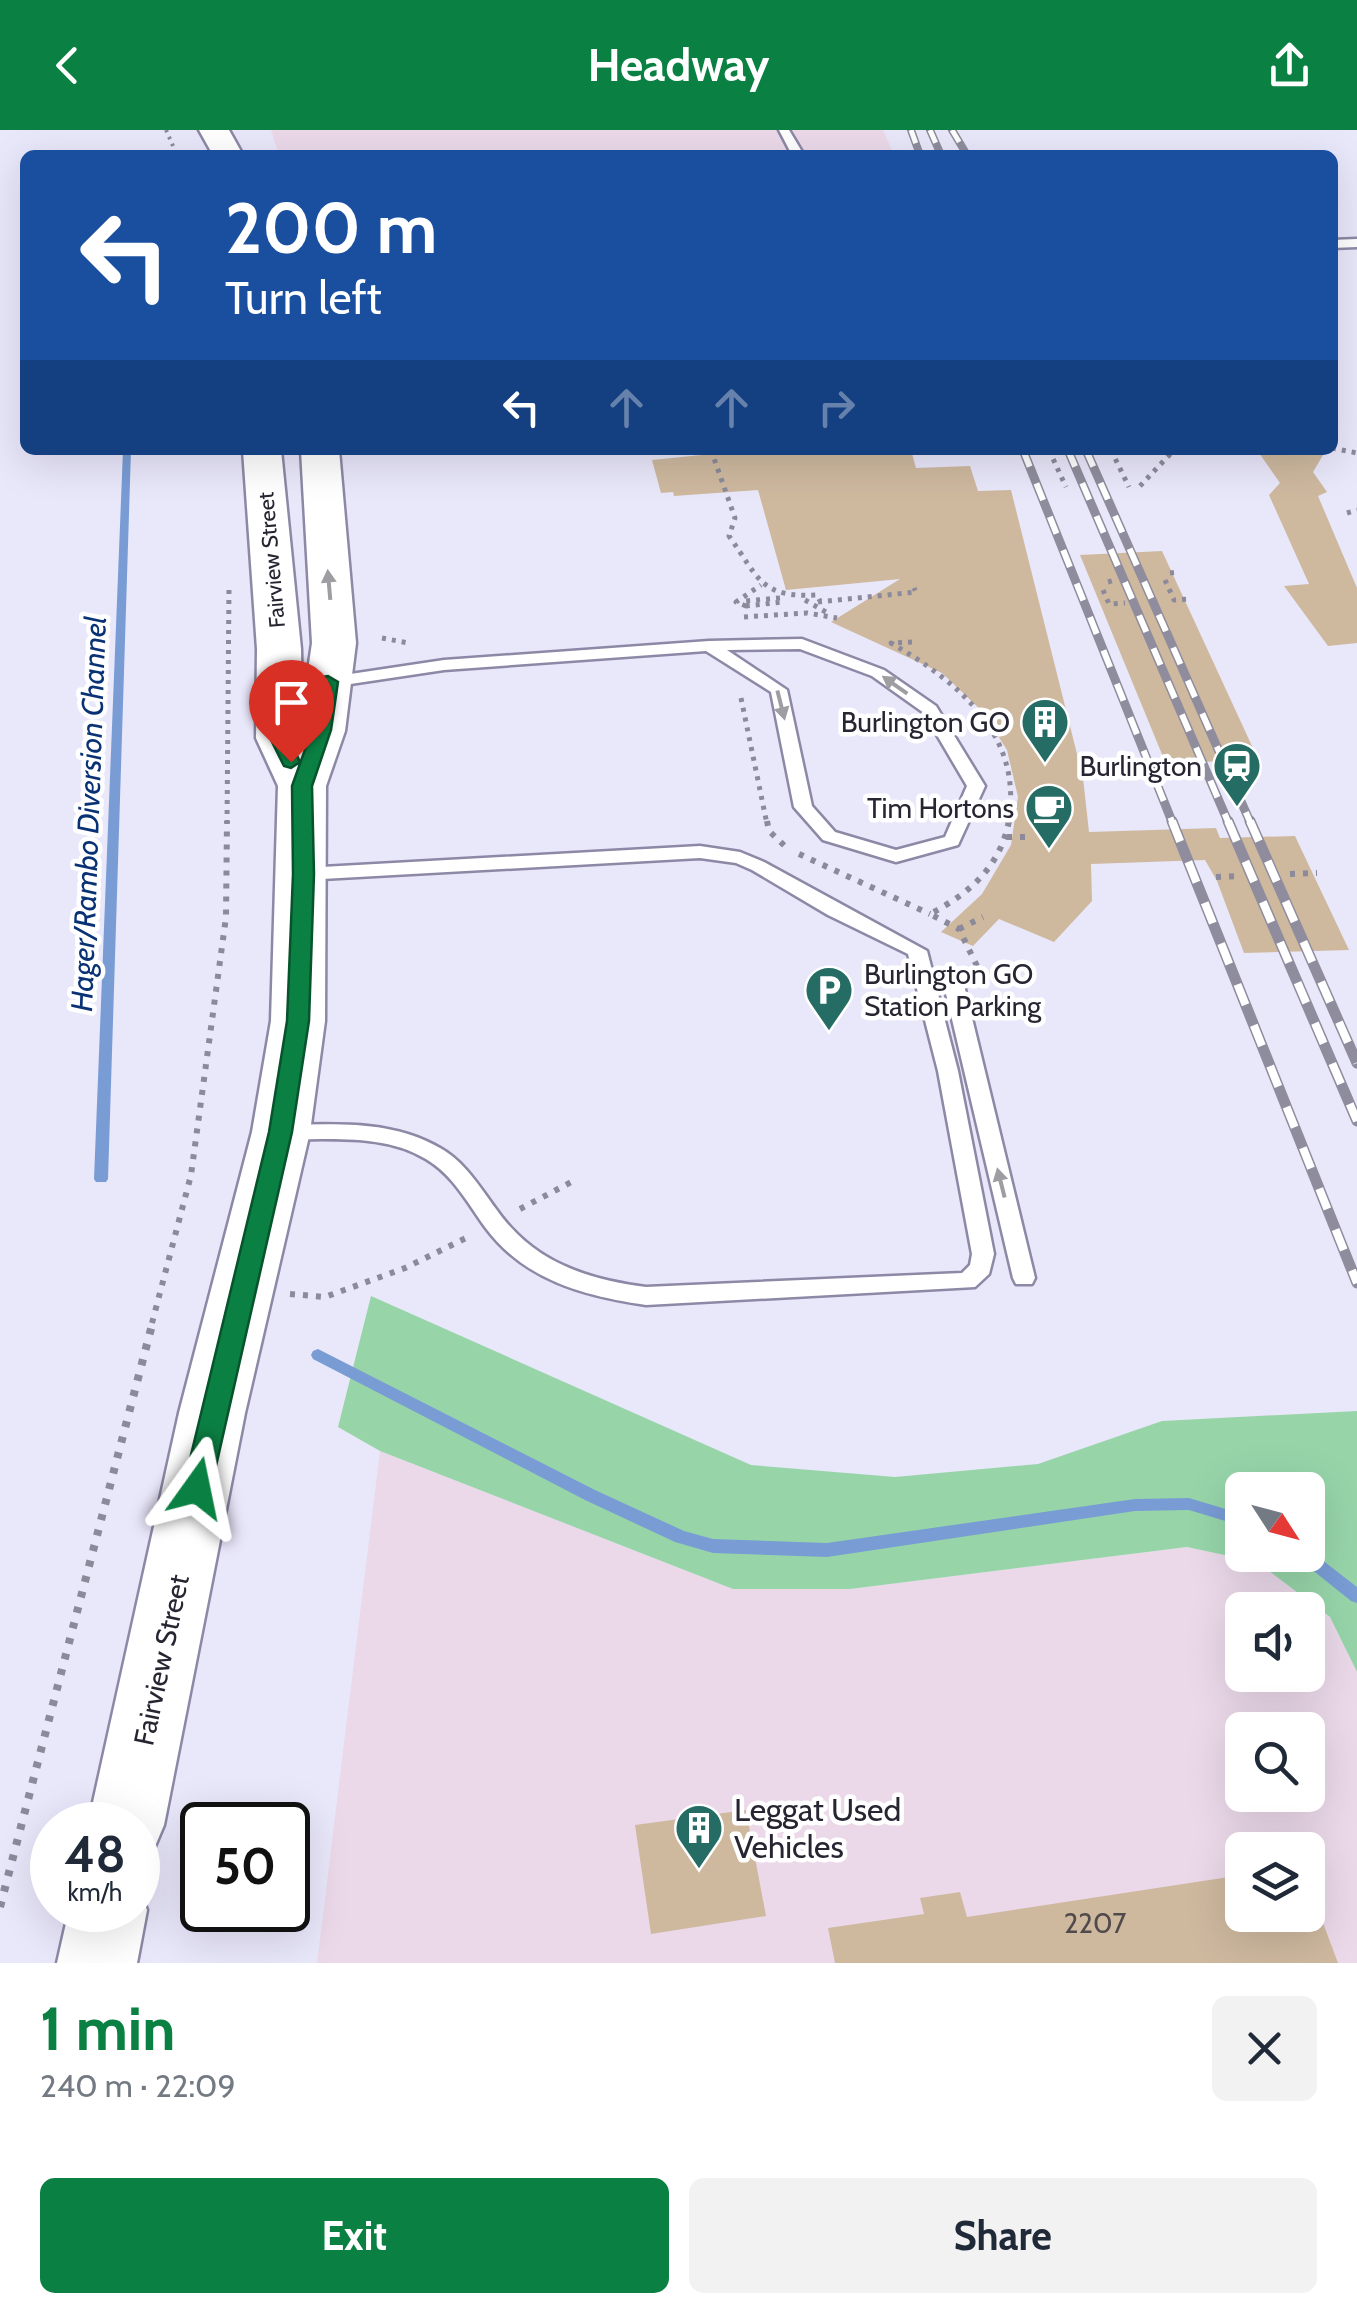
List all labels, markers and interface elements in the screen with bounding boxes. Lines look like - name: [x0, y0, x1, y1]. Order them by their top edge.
- icon: back: [40, 38, 95, 93]
- text: Headway: [588, 38, 769, 92]
- icon: share: [1262, 38, 1317, 93]
- text: 200 m: [225, 185, 437, 271]
- icon: left: [60, 190, 190, 320]
- text: Turn left: [225, 271, 382, 325]
- icon: left: [494, 380, 549, 435]
- icon: ahead: [599, 380, 654, 435]
- icon: ahead: [704, 380, 759, 435]
- icon: right: [809, 380, 864, 435]
- street label: Fairview Street: [252, 490, 291, 629]
- one-way arrow: [320, 569, 336, 601]
- water label: Hager/Rambo Diversion Channel: [63, 616, 114, 1012]
- pin: [249, 660, 334, 763]
- icon: arrive: [264, 675, 319, 730]
- one-way arrow: [881, 676, 908, 695]
- one-way arrow: [774, 690, 789, 721]
- building icon: Burlington GO: [1019, 696, 1071, 764]
- place label: Burlington GO: [841, 705, 1010, 739]
- station icon: Burlington: [1211, 740, 1263, 808]
- place label: Burlington: [1079, 749, 1202, 783]
- cafe icon: Tim Hortons: [1023, 782, 1075, 850]
- place label: Tim Hortons: [867, 791, 1014, 825]
- place label: Burlington GO Station Parking: [864, 957, 1042, 1023]
- parking icon: Burlington GO Station Parking: [803, 964, 855, 1032]
- one-way arrow: [993, 1167, 1008, 1198]
- position arrow: [145, 1436, 249, 1540]
- north arrow: [1225, 1472, 1325, 1572]
- map controls: [1225, 1472, 1325, 1932]
- street label: Fairview Street: [126, 1571, 196, 1749]
- button: sound: [1225, 1592, 1325, 1692]
- button: search: [1225, 1712, 1325, 1812]
- place label: Leggat Used Vehicles: [734, 1790, 901, 1866]
- speed limit sign: 50: [180, 1802, 310, 1932]
- building icon: Leggat Used Vehicles: [673, 1802, 725, 1870]
- text: 48: [64, 1824, 126, 1885]
- button: layers: [1225, 1832, 1325, 1932]
- text: km/h: [68, 1877, 122, 1907]
- house number: 2207: [1064, 1906, 1126, 1940]
- text: 1 min: [40, 1992, 175, 2065]
- button: close: [1212, 1996, 1317, 2101]
- text: 240 m · 22:09: [40, 2066, 236, 2105]
- button: Exit: [40, 2178, 669, 2293]
- button: Share: [689, 2178, 1317, 2293]

